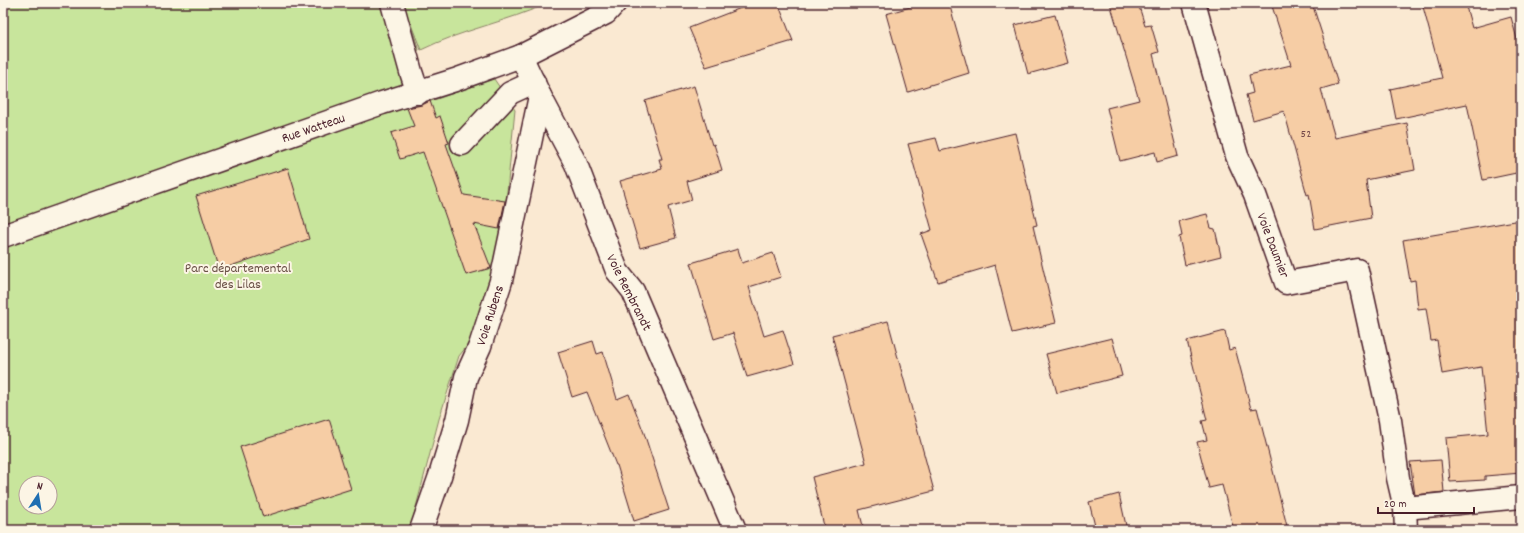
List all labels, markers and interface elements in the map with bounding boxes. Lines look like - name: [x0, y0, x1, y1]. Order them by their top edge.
- street label: Rue Watteau: [279, 109, 348, 149]
- house number: 52: [1301, 126, 1311, 143]
- street label: Voie Daumier: [1251, 210, 1294, 282]
- street label: Voie Rembrandt: [600, 251, 656, 335]
- park label: Parc départemental des Lilas: [185, 259, 292, 295]
- street label: Voie Rubens: [472, 283, 510, 348]
- north arrow: [18, 475, 58, 515]
- text: N: [35, 479, 45, 496]
- scale bar: [1378, 489, 1474, 515]
- text: 20 m: [1384, 496, 1407, 513]

